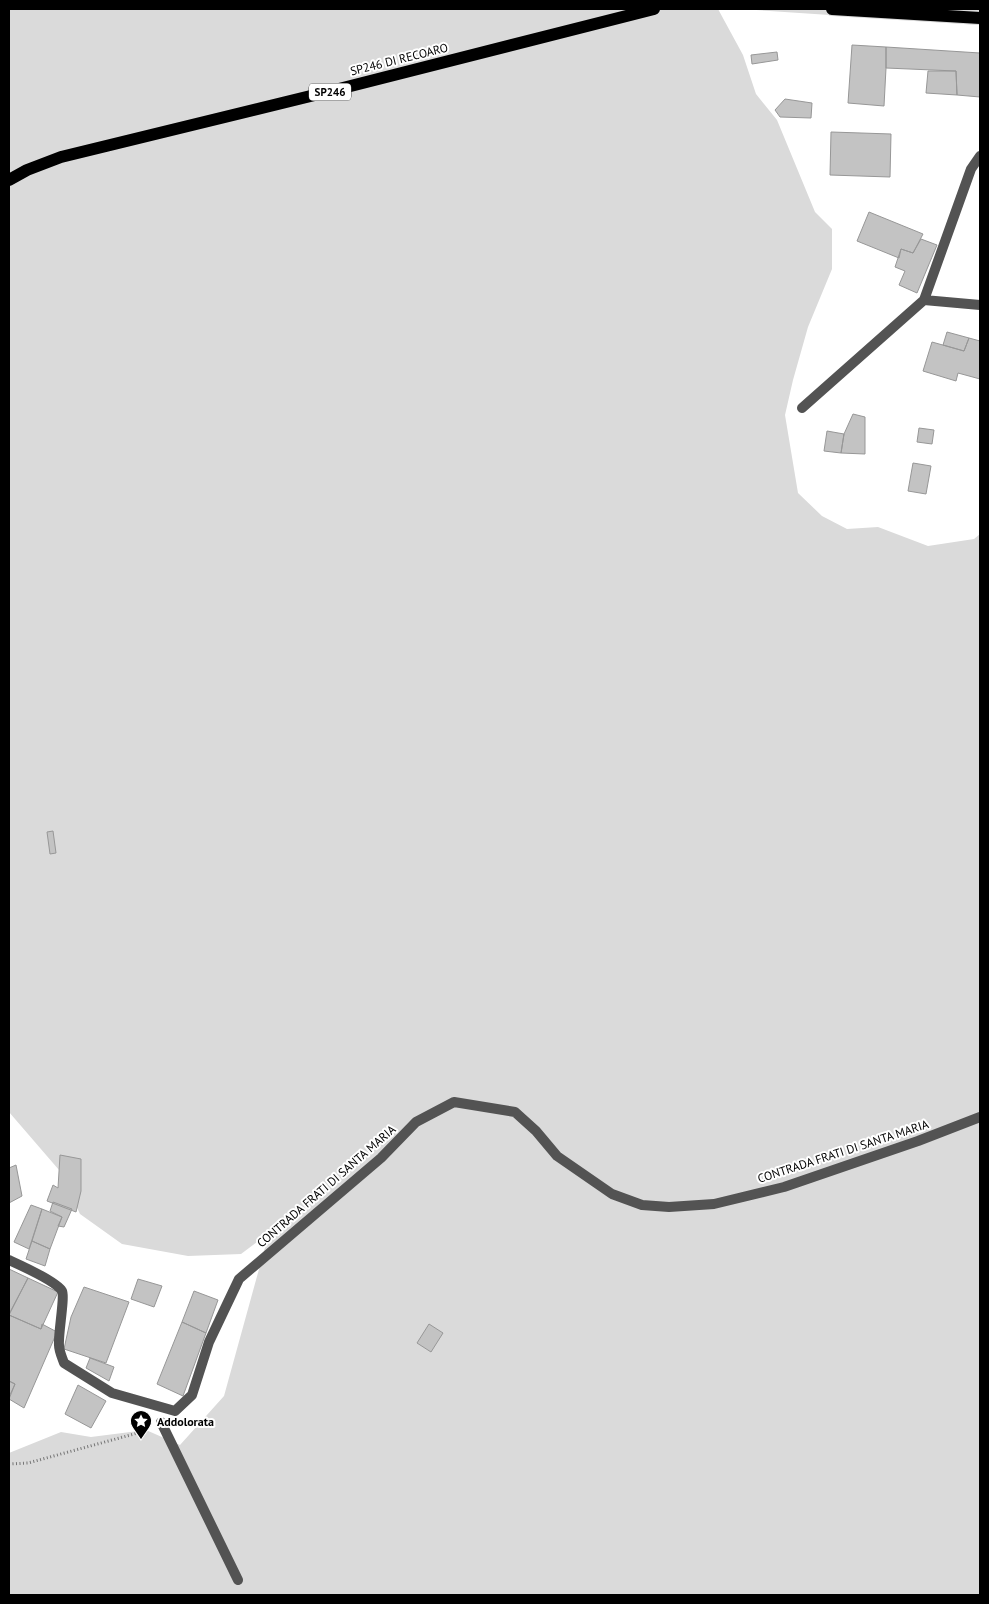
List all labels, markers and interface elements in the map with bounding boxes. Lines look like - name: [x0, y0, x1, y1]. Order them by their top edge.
- street label: SP246 DI RECOARO: [349, 40, 449, 78]
- road number: SP246: [309, 84, 351, 100]
- street label: CONTRADA FRATI DI SANTA MARIA: [756, 1116, 930, 1186]
- street label: CONTRADA FRATI DI SANTA MARIA: [254, 1122, 398, 1250]
- place icon: Addolorata: [129, 1409, 153, 1440]
- place label: Addolorata: [157, 1414, 214, 1429]

